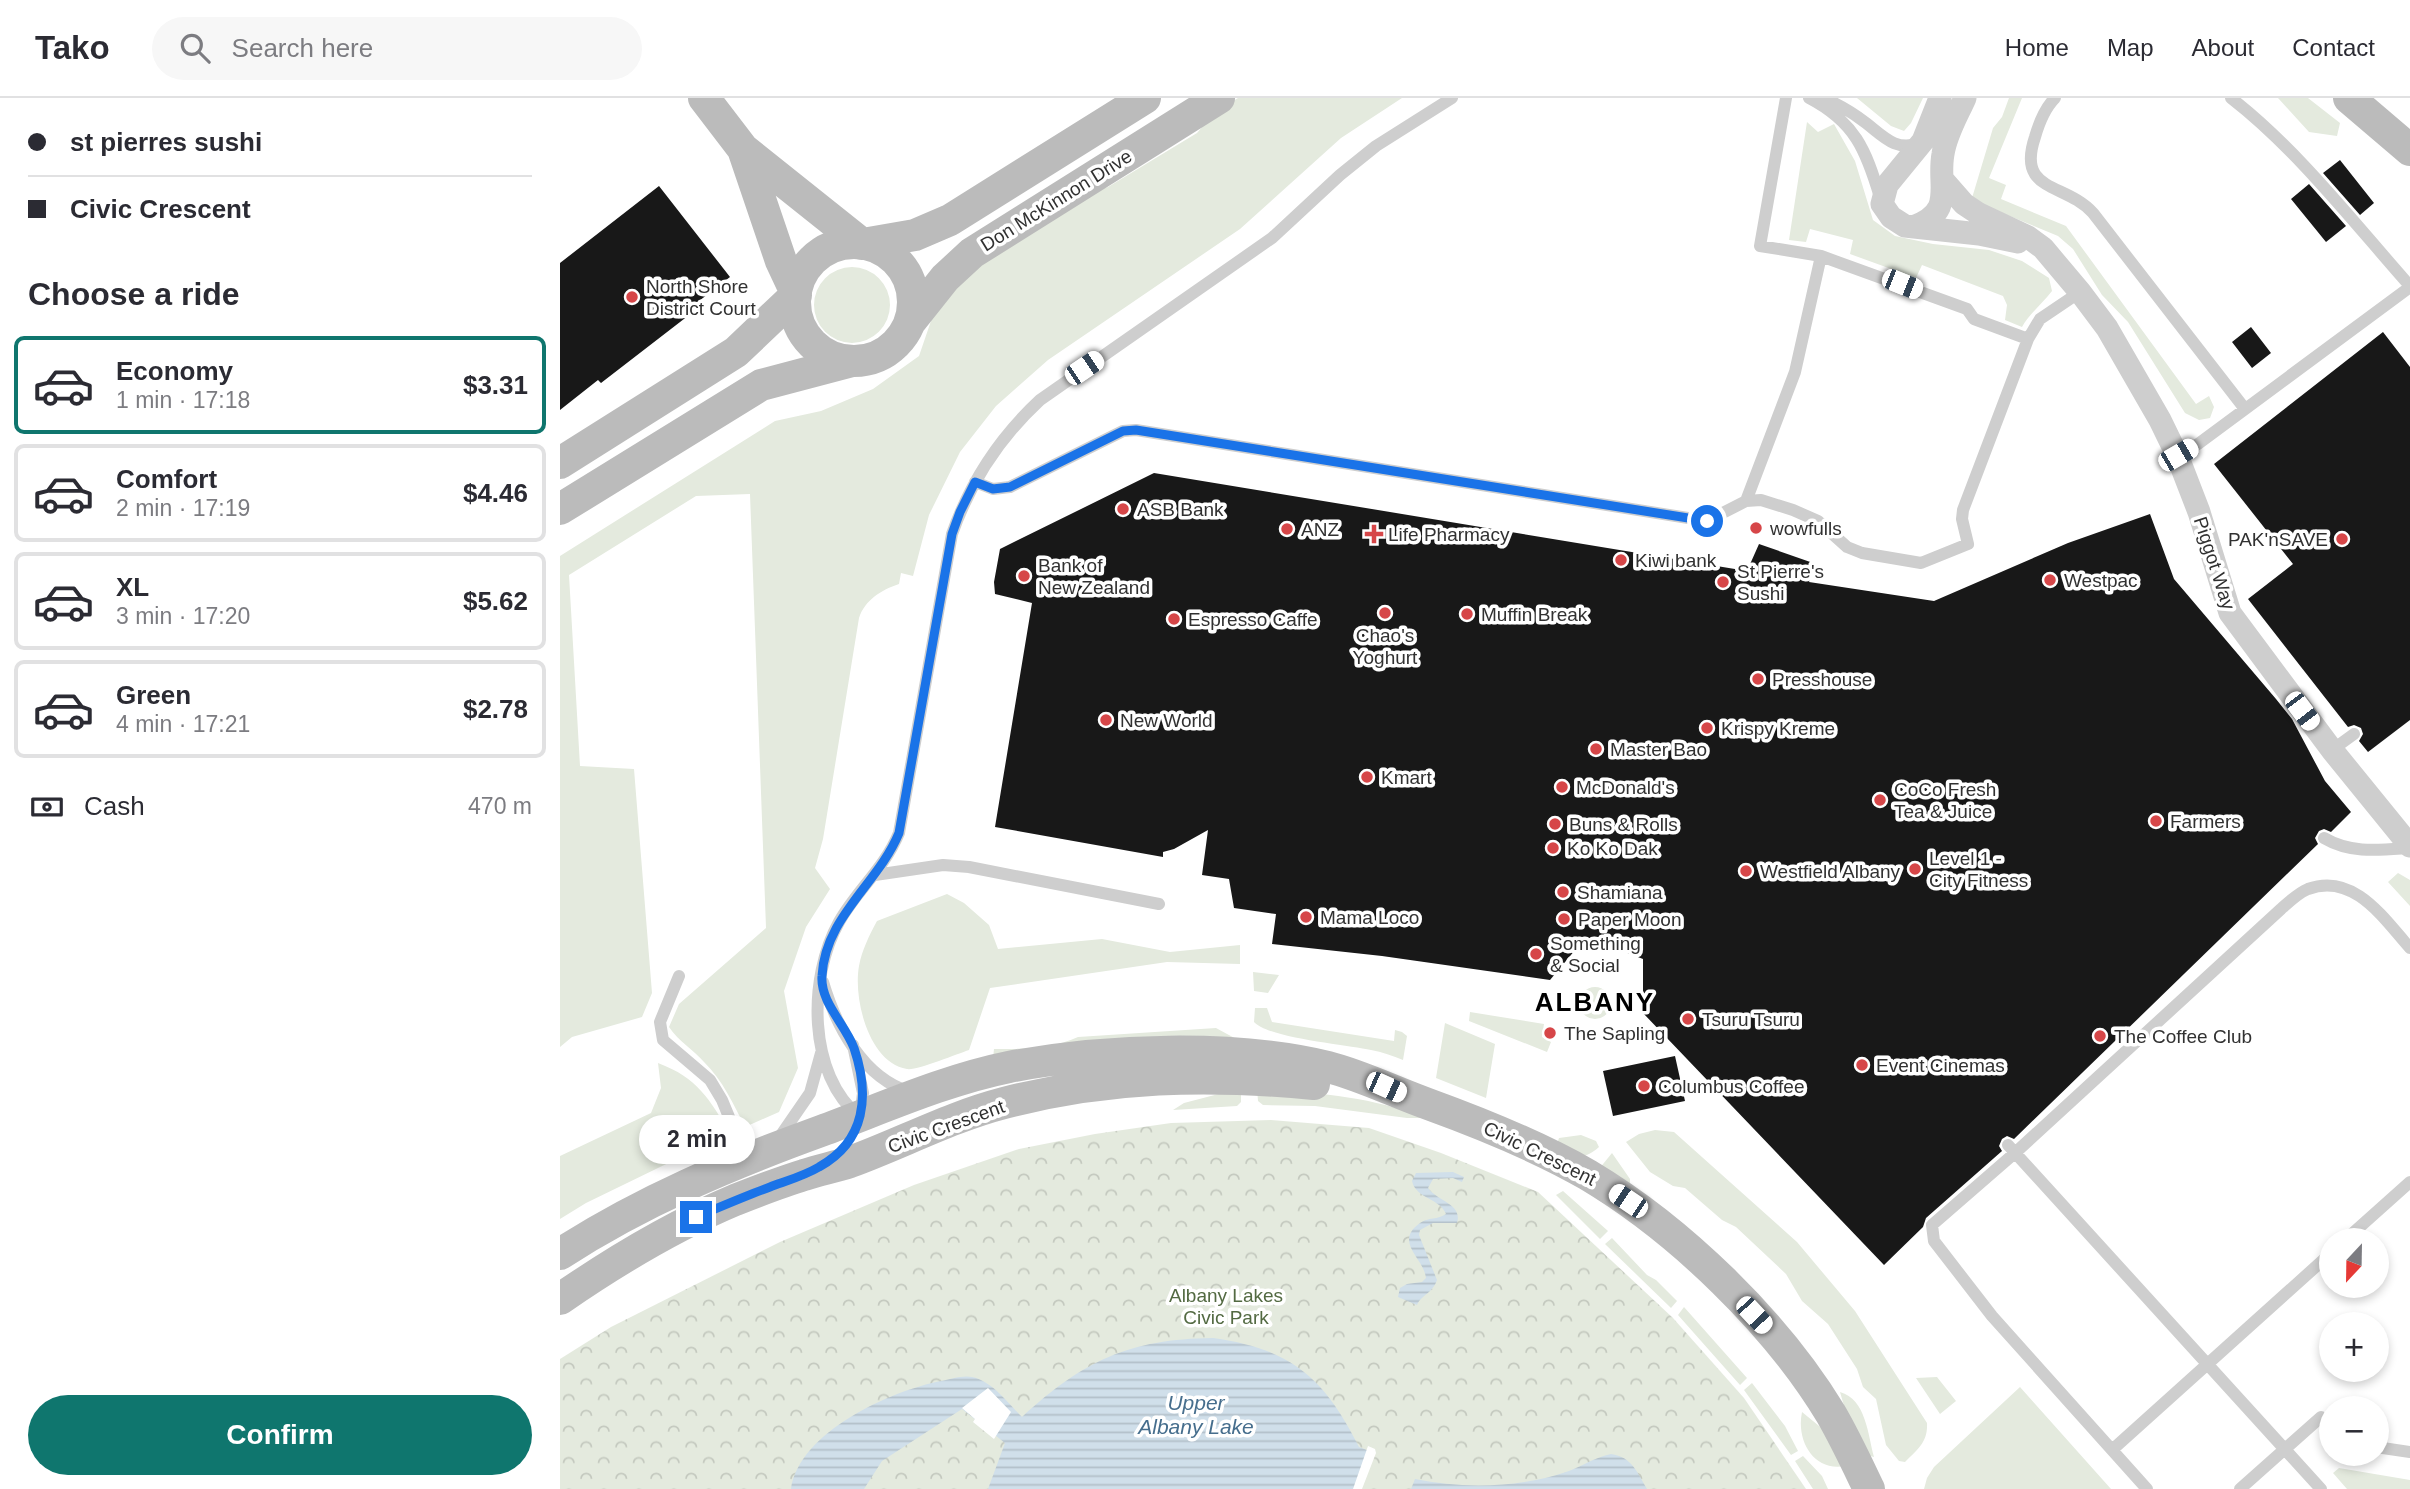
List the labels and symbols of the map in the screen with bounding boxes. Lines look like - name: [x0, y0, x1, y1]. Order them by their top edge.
- street label: Don McKinnon Drive: [977, 145, 1136, 255]
- car: [1879, 266, 1926, 302]
- place label: North Shore District Court: [646, 276, 757, 319]
- marker: North Shore District Court: [624, 289, 640, 305]
- car: [1061, 348, 1108, 388]
- car: [2155, 435, 2202, 475]
- place label: ASB Bank: [1137, 499, 1224, 520]
- marker: ASB Bank: [1115, 501, 1131, 517]
- route start: [1691, 505, 1723, 537]
- street label: Piggot Way: [2190, 514, 2240, 613]
- place label: wowfulls: [1769, 518, 1842, 539]
- place label: ANZ: [1301, 519, 1339, 540]
- marker: wowfulls: [1748, 520, 1764, 536]
- marker: ANZ: [1279, 521, 1295, 537]
- place label: Life Pharmacy: [1388, 524, 1510, 545]
- marker: Life Pharmacy: [1366, 526, 1382, 542]
- place label: PAK'nSAVE: [2228, 529, 2328, 550]
- marker: PAK'nSAVE: [2334, 531, 2350, 547]
- place label: Kiwi bank: [1635, 550, 1717, 571]
- marker: Kiwi bank: [1613, 552, 1629, 568]
- place label: Bank of New Zealand: [1038, 555, 1150, 598]
- place label: St Pierre's Sushi: [1737, 561, 1824, 604]
- marker: Bank of New Zealand: [1016, 568, 1032, 584]
- place label: Westpac: [2064, 570, 2138, 591]
- marker: Westpac: [2042, 572, 2058, 588]
- marker: St Pierre's Sushi: [1715, 574, 1731, 590]
- place label: Muffin Break: [1481, 604, 1588, 625]
- marker: Chao's Yoghurt: [1377, 605, 1393, 621]
- marker: Muffin Break: [1459, 606, 1475, 622]
- place label: Espresso Caffe: [1188, 609, 1318, 630]
- marker: Espresso Caffe: [1166, 611, 1182, 627]
- place label: Chao's Yoghurt: [1353, 625, 1418, 668]
- place label: Presshouse: [1772, 669, 1872, 690]
- marker: Presshouse: [1750, 671, 1766, 687]
- car: [2281, 688, 2324, 734]
- place label: New World: [1120, 710, 1213, 731]
- marker: New World: [1098, 712, 1114, 728]
- place label: Krispy Kreme: [1721, 718, 1835, 739]
- marker: Krispy Kreme: [1699, 720, 1715, 736]
- place label: Master Bao: [1610, 739, 1707, 760]
- marker: Master Bao: [1588, 741, 1604, 757]
- place label: Kmart: [1381, 767, 1432, 788]
- marker: Kmart: [1359, 769, 1375, 785]
- place label: McDonald's: [1576, 777, 1675, 798]
- marker: McDonald's: [1554, 779, 1570, 795]
- place label: CoCo Fresh Tea & Juice: [1894, 779, 1996, 822]
- marker: CoCo Fresh Tea & Juice: [1872, 792, 1888, 808]
- place label: Farmers: [2170, 811, 2241, 832]
- marker: Farmers: [2148, 813, 2164, 829]
- place label: Buns & Rolls: [1569, 814, 1678, 835]
- marker: Buns & Rolls: [1547, 816, 1563, 832]
- place label: Ko Ko Dak: [1567, 838, 1658, 859]
- marker: Ko Ko Dak: [1545, 840, 1561, 856]
- place label: Level 1 - City Fitness: [1929, 848, 2028, 891]
- place label: Westfield Albany: [1760, 861, 1901, 882]
- marker: Level 1 - City Fitness: [1907, 861, 1923, 877]
- marker: Westfield Albany: [1738, 863, 1754, 879]
- place label: Shamiana: [1577, 882, 1663, 903]
- marker: Shamiana: [1555, 884, 1571, 900]
- place label: Mama Loco: [1320, 907, 1419, 928]
- marker: Mama Loco: [1298, 909, 1314, 925]
- place label: Paper Moon: [1578, 909, 1682, 930]
- marker: Paper Moon: [1556, 911, 1572, 927]
- place label: Something & Social: [1550, 933, 1641, 976]
- marker: Something & Social: [1528, 946, 1544, 962]
- district label: ALBANY: [1535, 987, 1655, 1017]
- place label: Tsuru Tsuru: [1702, 1009, 1800, 1030]
- marker: Tsuru Tsuru: [1680, 1011, 1696, 1027]
- place label: The Sapling: [1564, 1023, 1665, 1044]
- marker: The Sapling: [1542, 1025, 1558, 1041]
- place label: The Coffee Club: [2114, 1026, 2252, 1047]
- marker: The Coffee Club: [2092, 1028, 2108, 1044]
- place label: Event Cinemas: [1876, 1055, 2005, 1076]
- marker: Event Cinemas: [1854, 1057, 1870, 1073]
- car: [1363, 1069, 1410, 1105]
- place label: Columbus Coffee: [1658, 1076, 1804, 1097]
- marker: Columbus Coffee: [1636, 1078, 1652, 1094]
- street label: Civic Crescent: [885, 1095, 1008, 1157]
- callout: 2 min: [638, 1116, 754, 1164]
- street label: Civic Crescent: [1480, 1117, 1600, 1190]
- car: [1605, 1181, 1652, 1221]
- route end: [680, 1201, 712, 1233]
- north arrow: [2319, 1228, 2389, 1298]
- park label: Albany Lakes Civic Park: [1169, 1285, 1283, 1328]
- car: [1732, 1292, 1777, 1338]
- water label: Upper Albany Lake: [1136, 1391, 1254, 1438]

